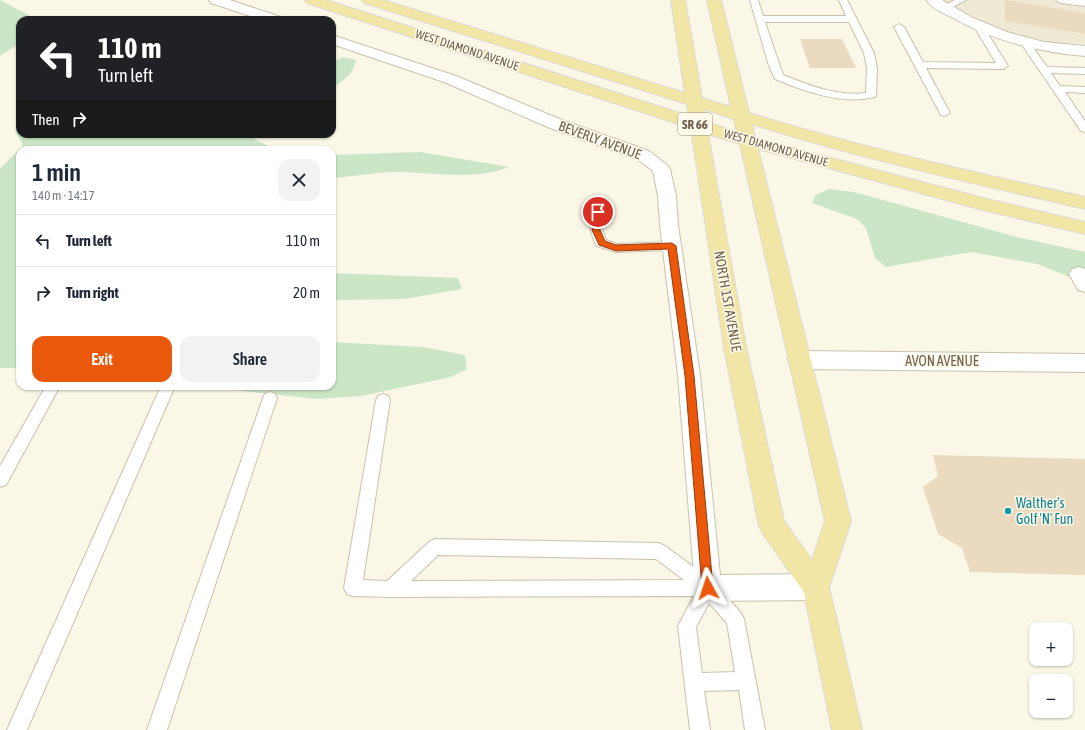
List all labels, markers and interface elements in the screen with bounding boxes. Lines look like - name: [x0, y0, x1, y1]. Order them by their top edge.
- street label: WEST DIAMOND AVENUE: [414, 27, 520, 73]
- icon: left: [32, 32, 84, 84]
- text: 110 m: [98, 32, 161, 64]
- text: Turn left: [98, 65, 153, 86]
- icon: right: [68, 108, 90, 130]
- text: Then: [32, 111, 60, 128]
- road number: SR 66: [678, 113, 712, 135]
- street label: BEVERLY AVENUE: [556, 118, 644, 162]
- street label: WEST DIAMOND AVENUE: [722, 126, 830, 170]
- text: 1 min: [32, 159, 81, 186]
- button: close: [278, 159, 320, 201]
- text: 140 m · 14:17: [32, 188, 95, 203]
- pin: [581, 195, 615, 229]
- icon: arrive: [587, 201, 609, 223]
- icon: left: [32, 230, 54, 252]
- text: Turn left: [66, 232, 112, 249]
- text: 110 m: [286, 232, 320, 249]
- street label: NORTH 1ST AVENUE: [711, 249, 745, 353]
- icon: right: [32, 282, 54, 304]
- text: Turn right: [66, 284, 119, 301]
- text: 20 m: [293, 284, 320, 301]
- button: Exit: [32, 336, 172, 382]
- button: Share: [180, 336, 320, 382]
- street label: AVON AVENUE: [905, 353, 979, 369]
- place label: Walther's Golf 'N' Fun: [1016, 495, 1073, 527]
- marker: Walther's Golf 'N' Fun: [1003, 506, 1013, 516]
- position arrow: [687, 567, 729, 609]
- map controls: [1029, 622, 1073, 718]
- button: +: [1029, 622, 1073, 666]
- button: −: [1029, 674, 1073, 718]

